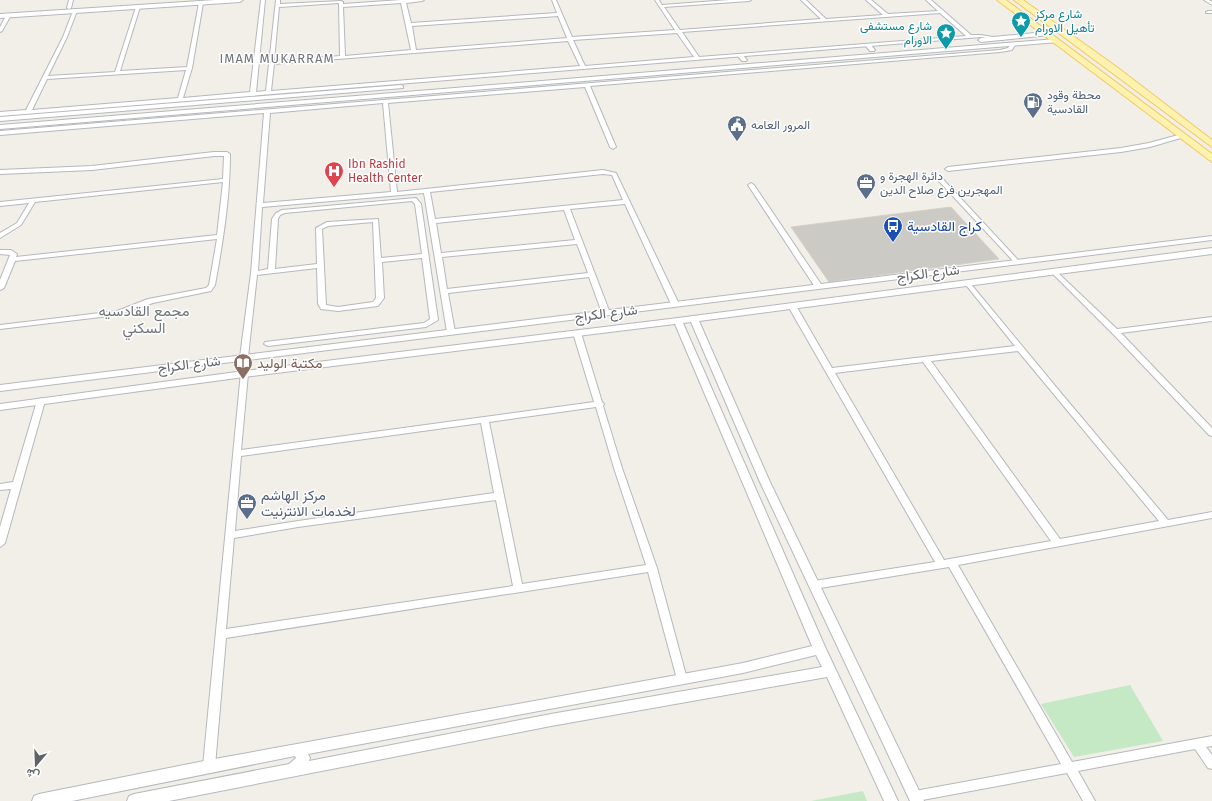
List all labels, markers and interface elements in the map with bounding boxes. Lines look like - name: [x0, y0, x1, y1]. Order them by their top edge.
- place label: شارع مركز تأهيل الاورام: [1034, 7, 1095, 36]
- place icon: شارع مركز تأهيل الاورام: [1010, 10, 1032, 38]
- place label: شارع مستشفى الاورام: [860, 19, 932, 48]
- place icon: شارع مستشفى الاورام: [935, 22, 957, 50]
- district label: IMAM MUKARRAM: [219, 51, 335, 66]
- place label: محطة وقود القادسية: [1047, 88, 1101, 116]
- fuel station icon: محطة وقود القادسية: [1022, 91, 1044, 119]
- public building icon: المرور العامه: [726, 114, 748, 142]
- place label: المرور العامه: [751, 118, 810, 133]
- place label: Ibn Rashid Health Center: [348, 157, 423, 185]
- hospital icon: Ibn Rashid Health Center: [323, 160, 345, 188]
- place label: دائرة الهجرة و المهجرين فرع صلاح الدين: [880, 169, 1003, 199]
- office icon: دائرة الهجرة و المهجرين فرع صلاح الدين: [855, 172, 877, 200]
- bus stop icon: كراج القادسية: [882, 215, 904, 243]
- place label: كراج القادسية: [907, 218, 982, 237]
- street label: شارع الكراج: [896, 261, 961, 288]
- street label: شارع الكراج: [574, 301, 639, 328]
- district label: مجمع القادسيه السكني: [98, 302, 190, 341]
- street label: شارع الكراج: [157, 352, 222, 379]
- library icon: مكتبة الوليد: [232, 352, 254, 380]
- place label: مكتبة الوليد: [257, 355, 323, 372]
- place label: مركز الهاشم لخدمات الانترنيت: [261, 487, 356, 520]
- office icon: مركز الهاشم لخدمات الانترنيت: [236, 492, 258, 520]
- north arrow: [16, 745, 56, 785]
- text: ش: [25, 766, 41, 782]

